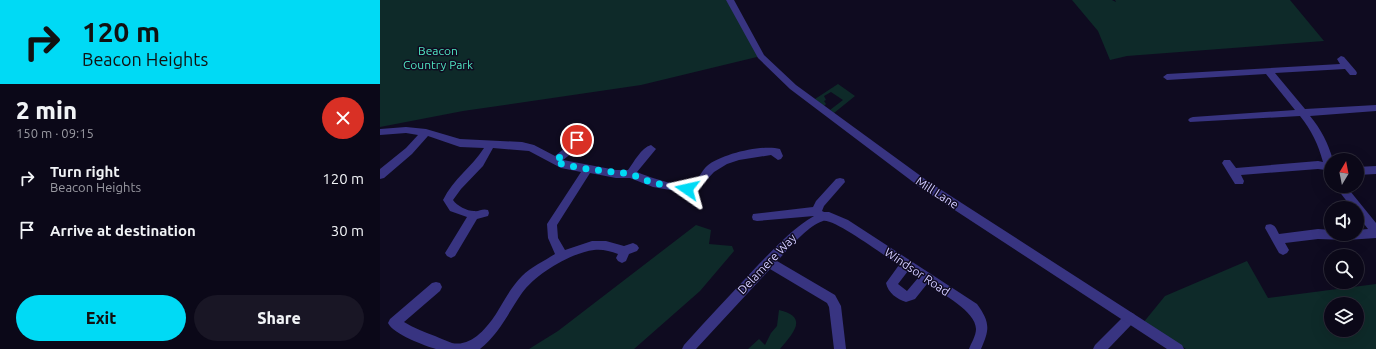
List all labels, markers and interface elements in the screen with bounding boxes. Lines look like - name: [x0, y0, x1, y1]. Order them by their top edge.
- icon: right: [16, 16, 68, 68]
- text: 120 m: [82, 16, 160, 47]
- park label: Beacon Country Park: [403, 44, 473, 71]
- text: Beacon Heights: [82, 49, 208, 69]
- text: 2 min: [16, 97, 77, 124]
- button: close: [322, 97, 364, 139]
- pin: [560, 123, 594, 157]
- text: 150 m · 09:15: [16, 126, 94, 140]
- icon: arrive: [566, 129, 588, 151]
- north arrow: [1324, 153, 1364, 193]
- map controls: [1324, 153, 1364, 337]
- text: Turn right: [50, 163, 120, 180]
- icon: right: [16, 167, 38, 189]
- position arrow: [666, 168, 708, 210]
- text: 120 m: [322, 170, 364, 187]
- street label: Mill Lane: [914, 174, 961, 211]
- text: Beacon Heights: [50, 180, 141, 194]
- button: sound: [1324, 201, 1364, 241]
- icon: arrive: [16, 219, 38, 241]
- text: Arrive at destination: [50, 222, 196, 239]
- text: 30 m: [331, 222, 364, 239]
- street label: Delamere Way: [735, 231, 799, 296]
- street label: Windsor Road: [882, 245, 952, 298]
- button: search: [1324, 249, 1364, 289]
- button: Exit: [16, 295, 186, 341]
- button: Share: [194, 295, 364, 341]
- button: layers: [1324, 297, 1364, 337]

